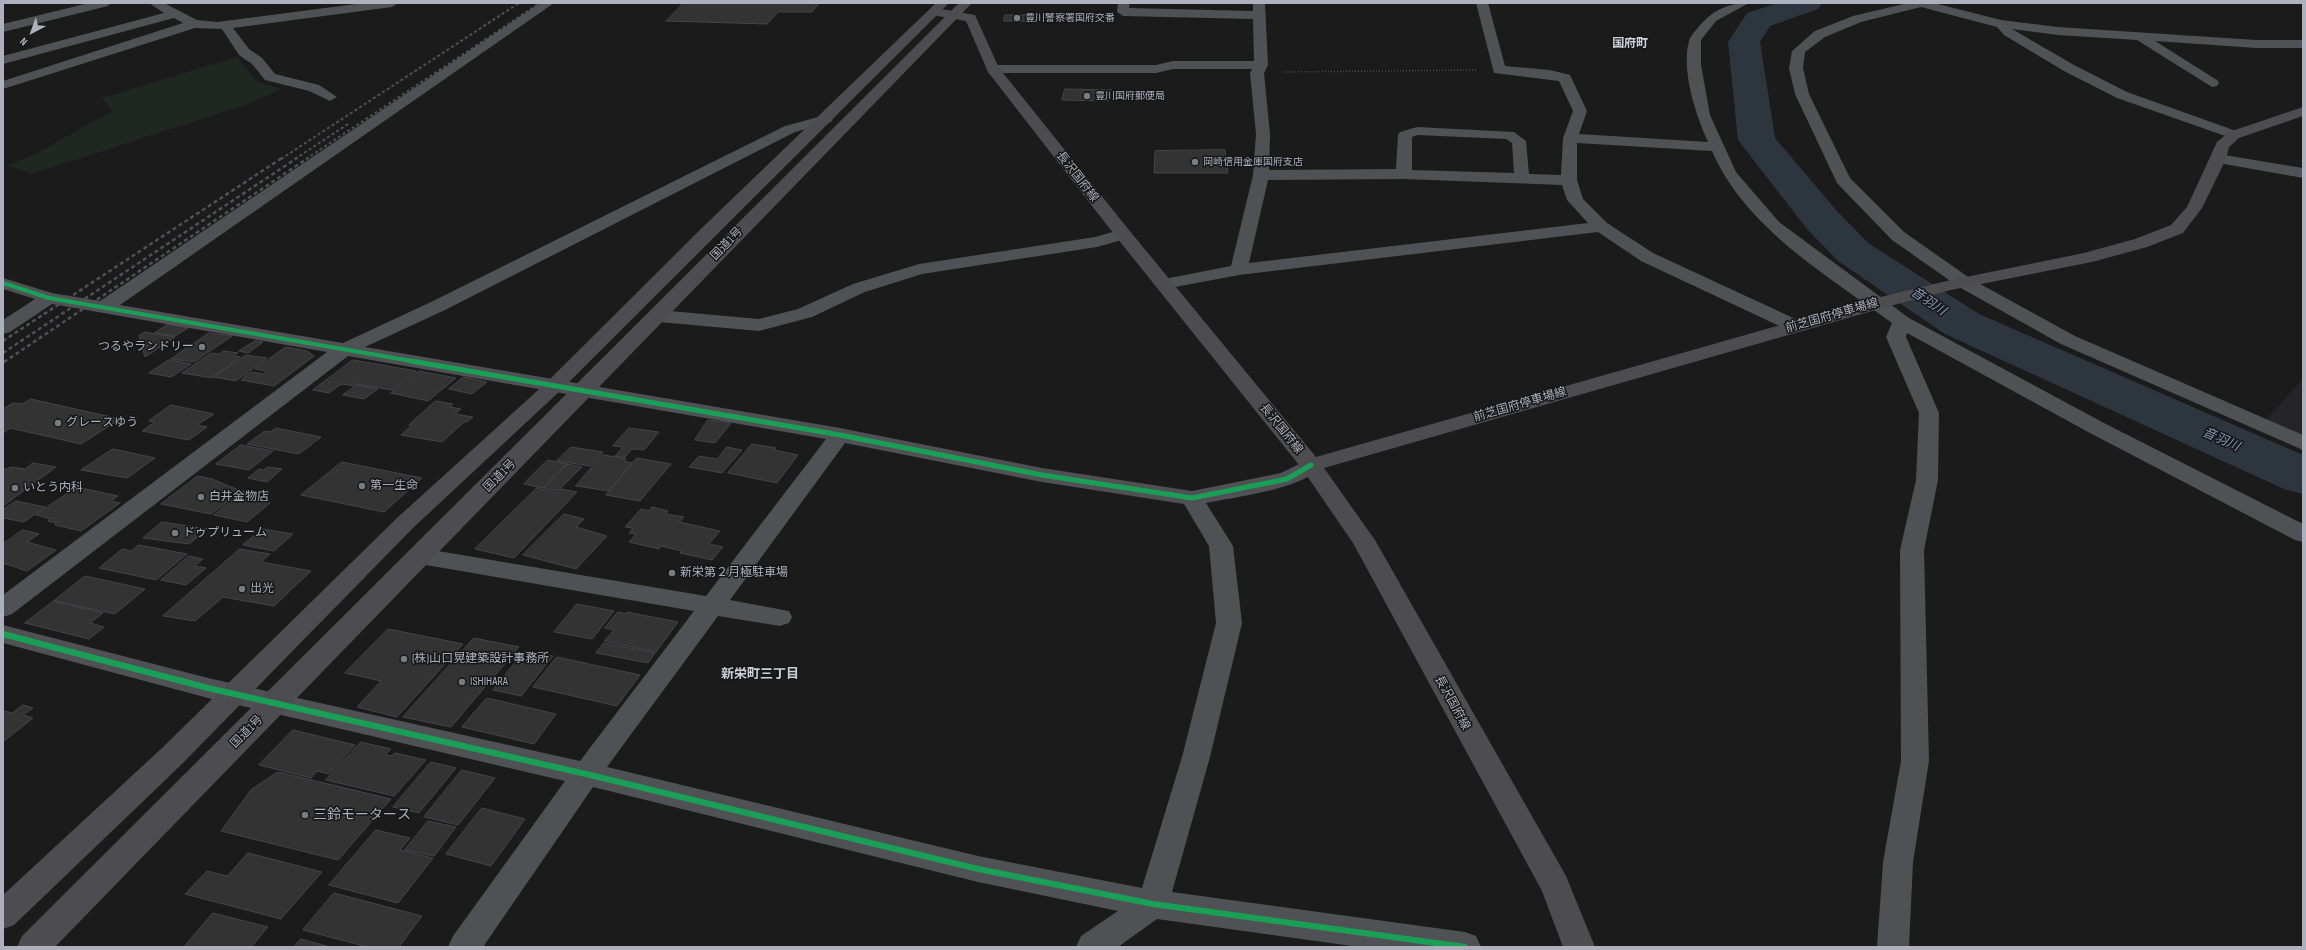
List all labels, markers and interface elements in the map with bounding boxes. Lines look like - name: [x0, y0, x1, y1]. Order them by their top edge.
- north arrow: [12, 12, 52, 52]
- place label: 豊川警察署国府交番: [1025, 12, 1115, 24]
- marker: 豊川警察署国府交番: [1012, 13, 1022, 23]
- text: N: [17, 35, 30, 48]
- district label: 国府町: [1612, 37, 1648, 51]
- place label: 豊川国府郵便局: [1095, 90, 1165, 102]
- marker: 豊川国府郵便局: [1082, 91, 1092, 101]
- street label: 長沢国府線: [1053, 149, 1101, 205]
- place label: 岡崎信用金庫国府支店: [1203, 156, 1303, 168]
- marker: 岡崎信用金庫国府支店: [1190, 157, 1200, 167]
- street label: 国道1号: [708, 225, 746, 263]
- water label: 音羽川: [1907, 285, 1949, 319]
- street label: 前芝国府停車場線: [1784, 296, 1880, 336]
- place label: つるやランドリー: [98, 340, 194, 354]
- marker: つるやランドリー: [197, 342, 207, 352]
- street label: 前芝国府停車場線: [1472, 385, 1568, 425]
- street label: 長沢国府線: [1257, 401, 1305, 457]
- place label: グレースゆう: [66, 416, 138, 430]
- marker: グレースゆう: [53, 418, 63, 428]
- water label: 音羽川: [2200, 425, 2242, 455]
- street label: 国道1号: [481, 457, 519, 495]
- place label: 第一生命: [370, 479, 418, 493]
- place label: いとう内科: [23, 481, 83, 495]
- marker: 第一生命: [357, 481, 367, 491]
- marker: いとう内科: [10, 483, 20, 493]
- place label: 白井金物店: [209, 490, 269, 504]
- marker: 白井金物店: [196, 492, 206, 502]
- place label: ドゥプリューム: [183, 526, 267, 540]
- marker: ドゥプリューム: [170, 528, 180, 538]
- place label: 新栄第２月極駐車場: [680, 566, 788, 580]
- marker: 新栄第２月極駐車場: [667, 568, 677, 578]
- place label: 出光: [250, 582, 274, 596]
- marker: 出光: [237, 584, 247, 594]
- place label: (株)山口晃建築設計事務所: [412, 652, 549, 666]
- marker: (株)山口晃建築設計事務所: [399, 654, 409, 664]
- district label: 新栄町三丁目: [721, 667, 799, 683]
- street label: 長沢国府線: [1431, 673, 1473, 733]
- place label: ISHIHARA: [470, 675, 508, 689]
- marker: ISHIHARA: [457, 677, 467, 687]
- street label: 国道1号: [228, 713, 266, 751]
- place label: 三鈴モータース: [313, 807, 411, 823]
- marker: 三鈴モータース: [300, 810, 310, 820]

